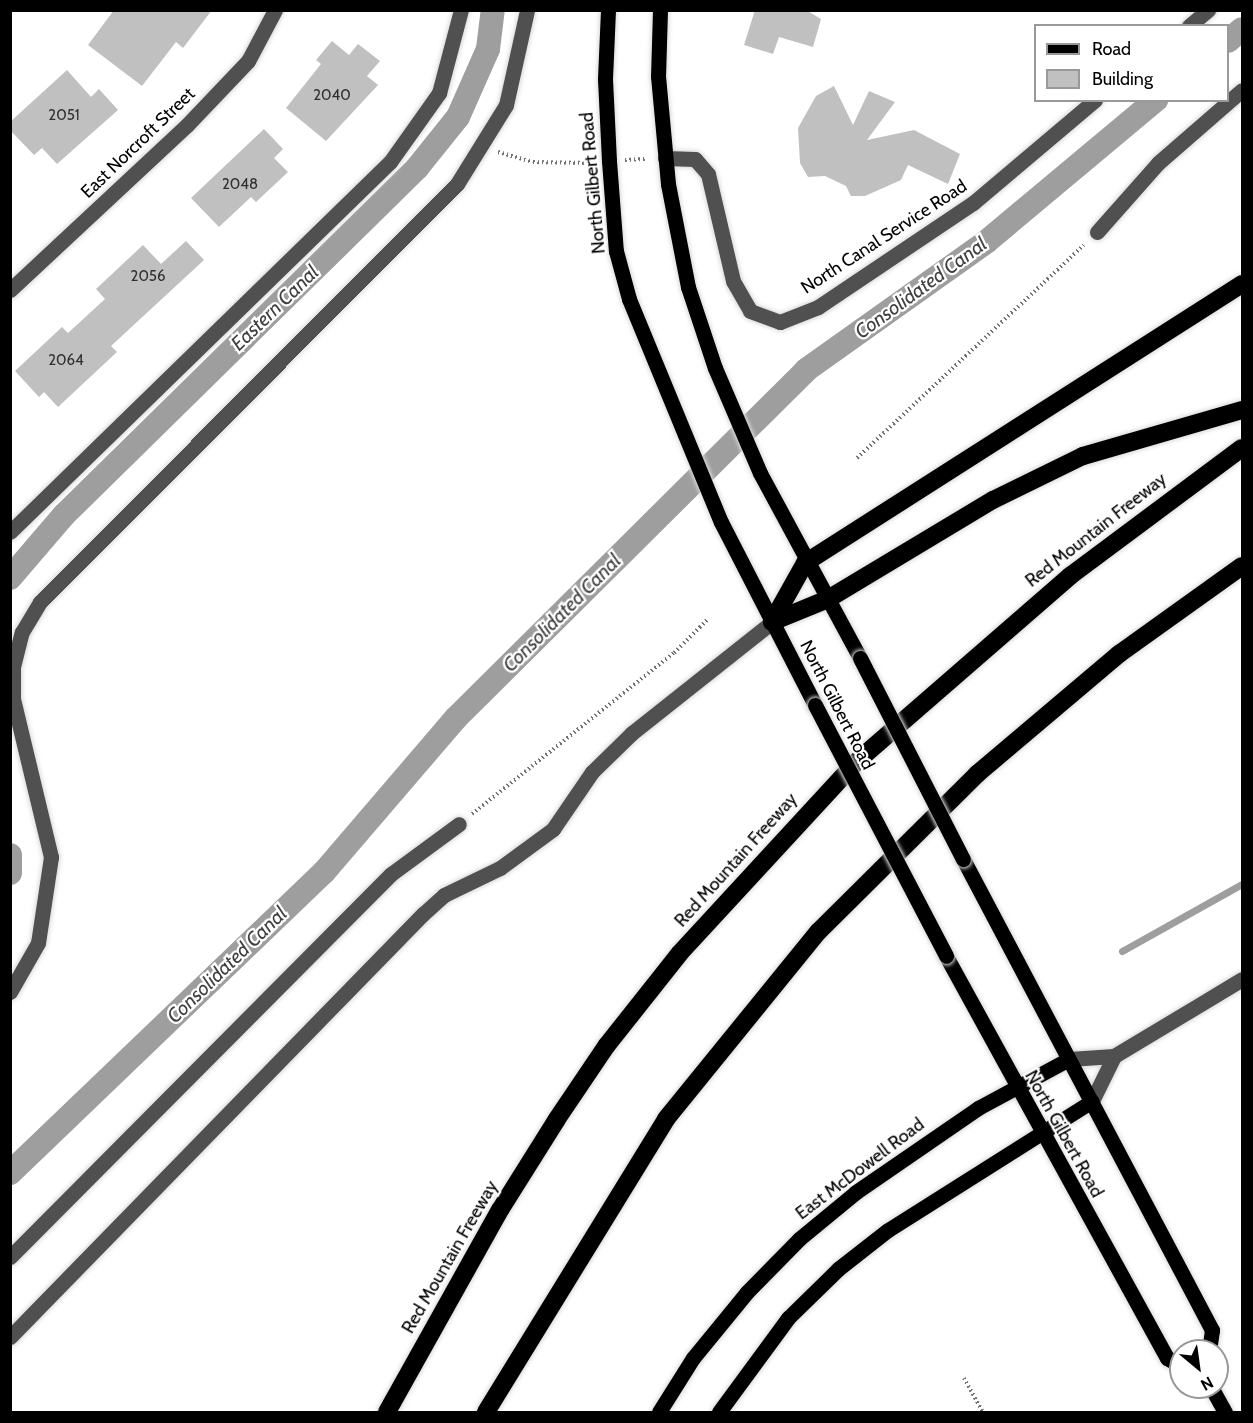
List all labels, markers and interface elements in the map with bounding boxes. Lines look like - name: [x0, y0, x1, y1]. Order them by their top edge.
- legend: [1034, 24, 1229, 102]
- text: Road: [1092, 38, 1131, 60]
- text: Building: [1092, 68, 1153, 90]
- street label: East Norcroft Street: [77, 83, 199, 203]
- house number: 2040: [313, 87, 351, 105]
- house number: 2051: [48, 107, 80, 125]
- street label: North Gilbert Road: [576, 111, 610, 255]
- street label: North Canal Service Road: [797, 175, 971, 299]
- house number: 2048: [222, 176, 258, 194]
- water label: Consolidated Canal: [850, 232, 992, 344]
- water label: Eastern Canal: [226, 260, 324, 356]
- house number: 2056: [131, 268, 165, 286]
- house number: 2064: [48, 352, 84, 370]
- street label: Red Mountain Freeway: [1021, 468, 1171, 592]
- water label: Consolidated Canal: [498, 549, 626, 677]
- street label: North Gilbert Road: [795, 637, 879, 773]
- street label: Red Mountain Freeway: [670, 789, 802, 931]
- water label: Consolidated Canal: [162, 902, 292, 1028]
- street label: North Gilbert Road: [1020, 1067, 1108, 1201]
- street label: East McDowell Road: [792, 1114, 928, 1224]
- street label: Red Mountain Freeway: [397, 1177, 503, 1337]
- north arrow: [1169, 1339, 1229, 1399]
- text: N: [1197, 1372, 1217, 1394]

